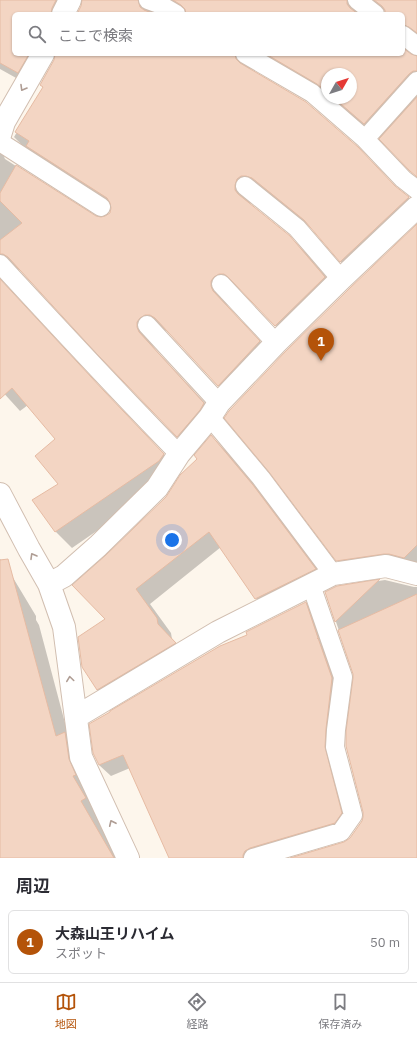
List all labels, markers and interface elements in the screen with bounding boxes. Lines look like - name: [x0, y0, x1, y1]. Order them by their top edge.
- search box: [12, 12, 405, 56]
- icon: search: [26, 23, 48, 45]
- text: ここで検索: [58, 26, 133, 45]
- north arrow: [321, 68, 357, 104]
- one-way arrow: [21, 84, 28, 91]
- pin: 1: [308, 328, 334, 361]
- your location: [162, 530, 182, 550]
- one-way arrow: [30, 553, 37, 560]
- one-way arrow: [66, 676, 75, 682]
- one-way arrow: [109, 819, 117, 827]
- text: 周辺: [16, 875, 50, 897]
- text: 大森山王リハイム: [55, 924, 174, 943]
- text: 1: [26, 934, 34, 951]
- text: 50 m: [370, 934, 400, 951]
- text: スポット: [55, 945, 107, 962]
- tab: 地図: [55, 991, 77, 1031]
- tab: 経路: [186, 991, 208, 1031]
- tab: 保存済み: [318, 991, 362, 1031]

